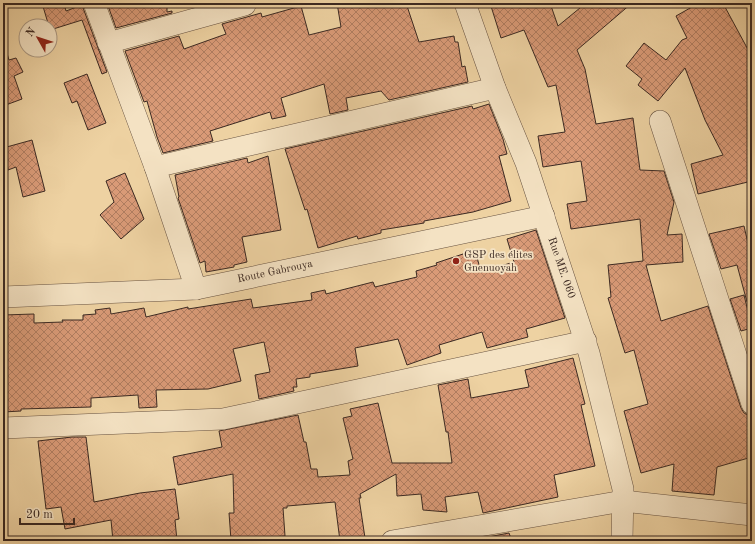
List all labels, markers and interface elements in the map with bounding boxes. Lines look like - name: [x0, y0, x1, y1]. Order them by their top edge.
- north arrow: [18, 18, 58, 58]
- text: N: [24, 25, 39, 39]
- street label: Rue ME. 060: [545, 236, 577, 300]
- place label: GSP des élites Gnenuoyah: [464, 250, 533, 274]
- marker: GSP des élites Gnenuoyah: [451, 256, 461, 266]
- street label: Route Gabrouya: [236, 259, 314, 285]
- scale bar: [20, 500, 74, 526]
- text: 20 m: [26, 509, 53, 521]

